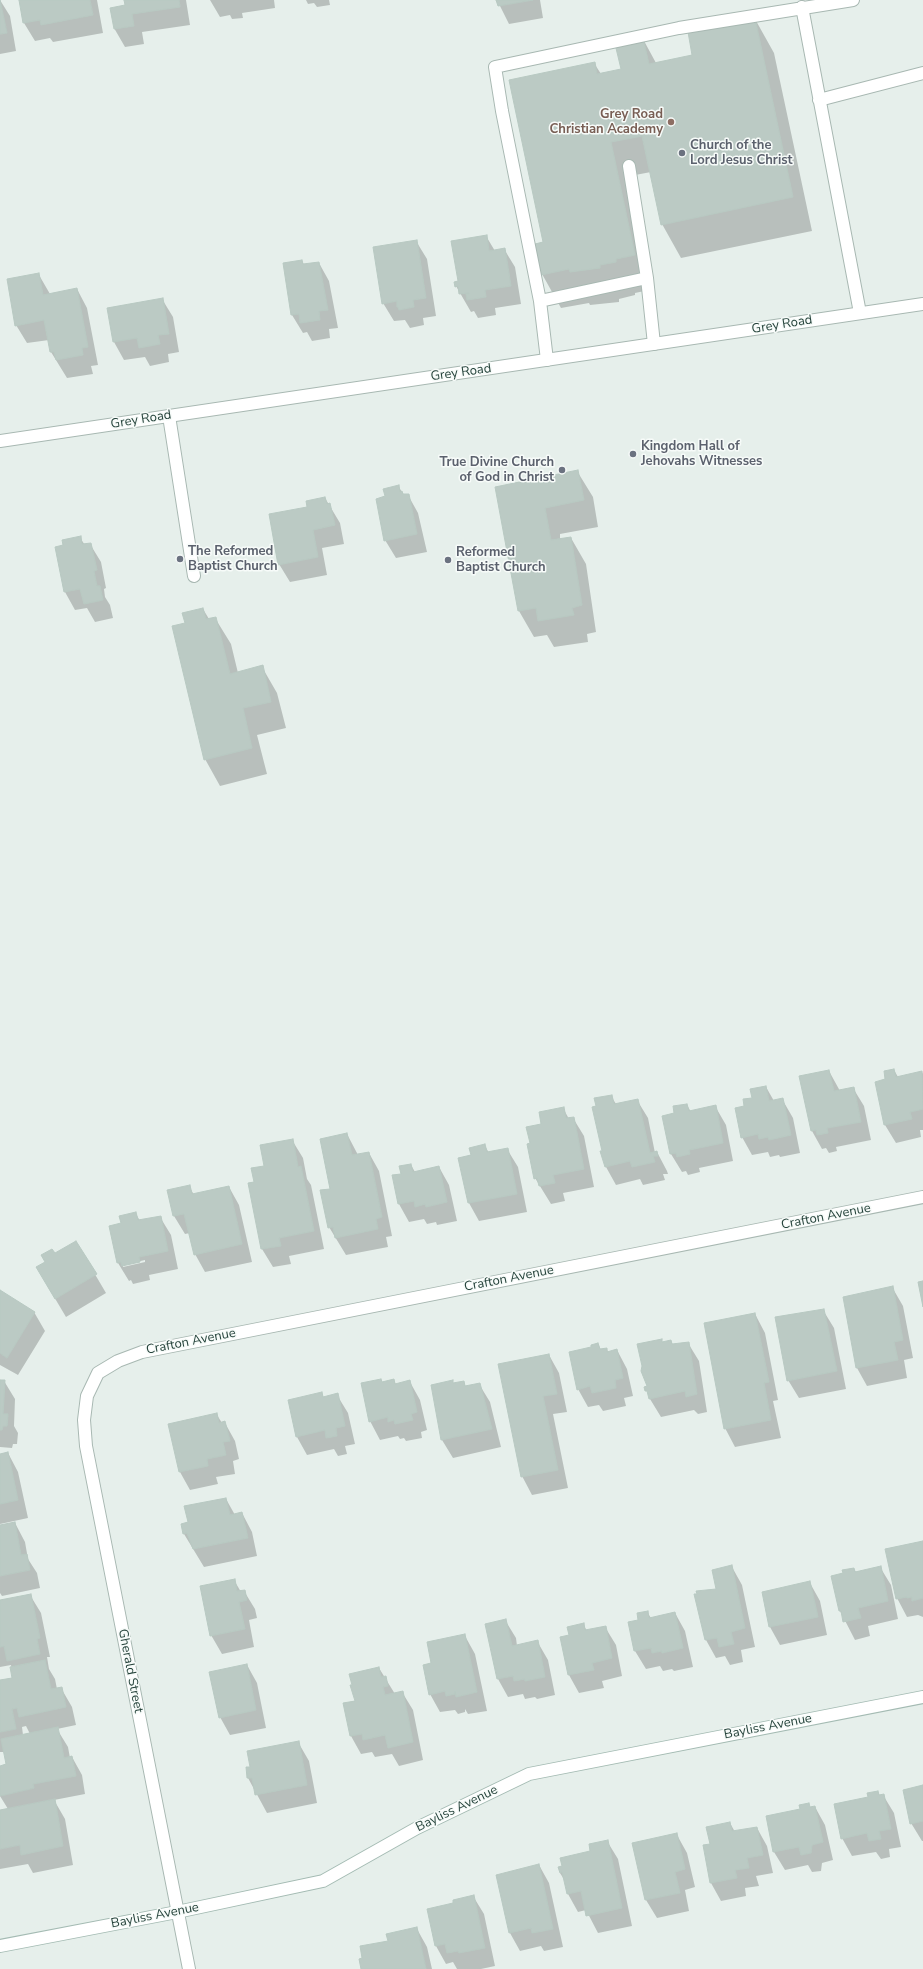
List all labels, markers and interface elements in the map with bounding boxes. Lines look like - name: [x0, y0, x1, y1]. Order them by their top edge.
- place label: Grey Road Christian Academy: [550, 107, 663, 138]
- marker: Grey Road Christian Academy: [666, 117, 676, 127]
- place label: Church of the Lord Jesus Christ: [690, 138, 793, 169]
- marker: Church of the Lord Jesus Christ: [677, 148, 687, 158]
- street label: Grey Road: [751, 313, 813, 337]
- street label: Grey Road: [430, 361, 492, 385]
- street label: Grey Road: [110, 408, 172, 432]
- place label: Kingdom Hall of Jehovahs Witnesses: [641, 439, 762, 470]
- marker: Kingdom Hall of Jehovahs Witnesses: [628, 449, 638, 459]
- place label: True Divine Church of God in Christ: [440, 455, 554, 486]
- marker: True Divine Church of God in Christ: [557, 465, 567, 475]
- place label: The Reformed Baptist Church: [188, 544, 278, 575]
- place label: Reformed Baptist Church: [456, 545, 546, 576]
- marker: The Reformed Baptist Church: [175, 554, 185, 564]
- marker: Reformed Baptist Church: [443, 555, 453, 565]
- street label: Crafton Avenue: [780, 1201, 872, 1233]
- street label: Crafton Avenue: [463, 1263, 555, 1295]
- street label: Crafton Avenue: [145, 1326, 237, 1358]
- street label: Gherald Street: [114, 1628, 146, 1714]
- street label: Bayliss Avenue: [723, 1711, 813, 1743]
- street label: Bayliss Avenue: [413, 1782, 501, 1836]
- street label: Bayliss Avenue: [110, 1900, 200, 1932]

